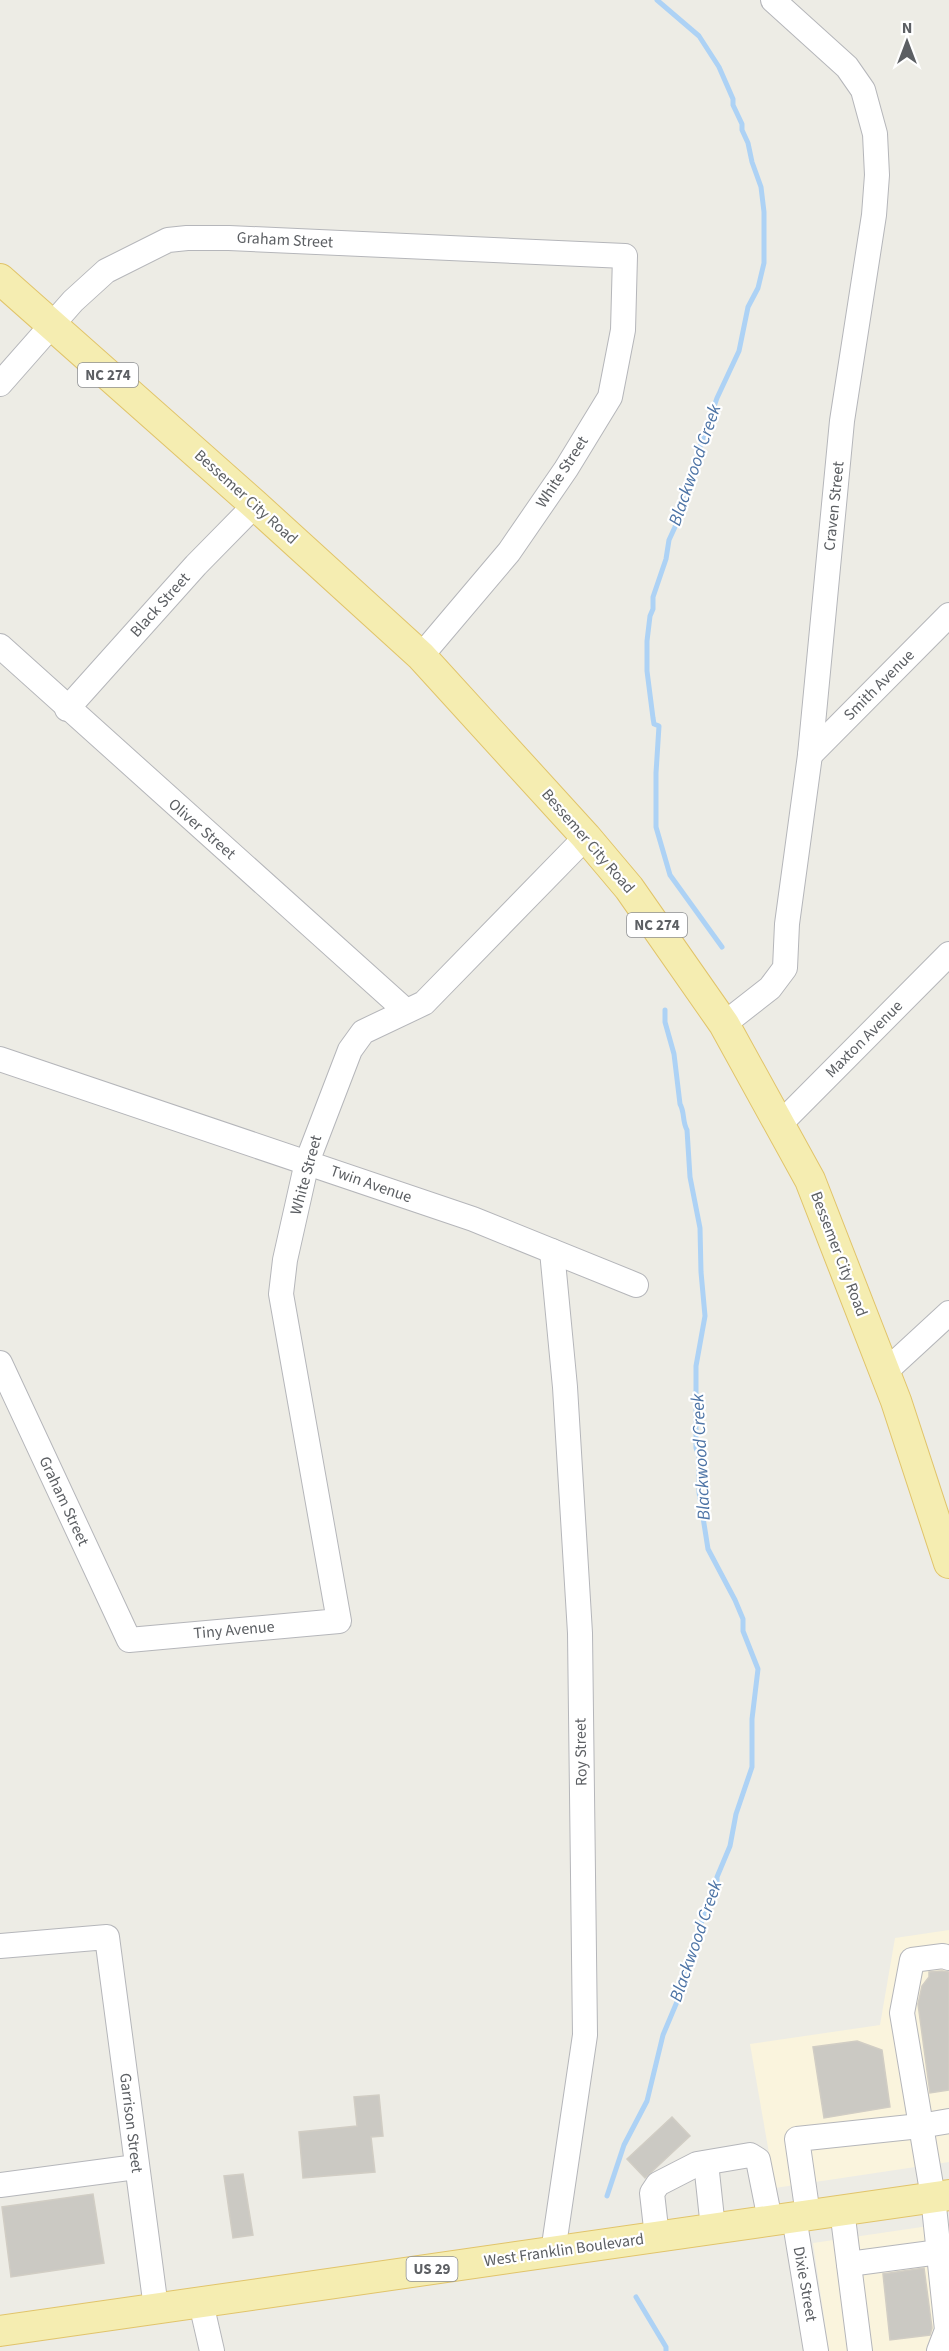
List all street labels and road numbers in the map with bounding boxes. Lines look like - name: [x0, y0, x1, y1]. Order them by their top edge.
- street label: Graham Street: [236, 226, 334, 254]
- road number: NC 274: [78, 363, 138, 387]
- street label: White Street: [531, 431, 594, 512]
- street label: Bessemer City Road: [190, 445, 302, 549]
- street label: Craven Street: [818, 460, 850, 552]
- street label: Black Street: [125, 567, 195, 642]
- street label: Smith Avenue: [839, 645, 919, 725]
- street label: Bessemer City Road: [536, 784, 640, 898]
- street label: Oliver Street: [164, 794, 241, 865]
- road number: NC 274: [627, 913, 687, 937]
- street label: Maxton Avenue: [820, 995, 908, 1083]
- street label: White Street: [285, 1132, 327, 1217]
- street label: Twin Avenue: [327, 1160, 415, 1208]
- street label: Bessemer City Road: [805, 1188, 873, 1320]
- street label: Graham Street: [34, 1453, 95, 1550]
- street label: Tiny Avenue: [193, 1615, 275, 1644]
- street label: Roy Street: [569, 1717, 593, 1786]
- street label: Garrison Street: [114, 2072, 148, 2175]
- street label: West Franklin Boulevard: [483, 2228, 645, 2272]
- street label: Dixie Street: [788, 2245, 823, 2324]
- road number: US 29: [406, 2257, 458, 2281]

